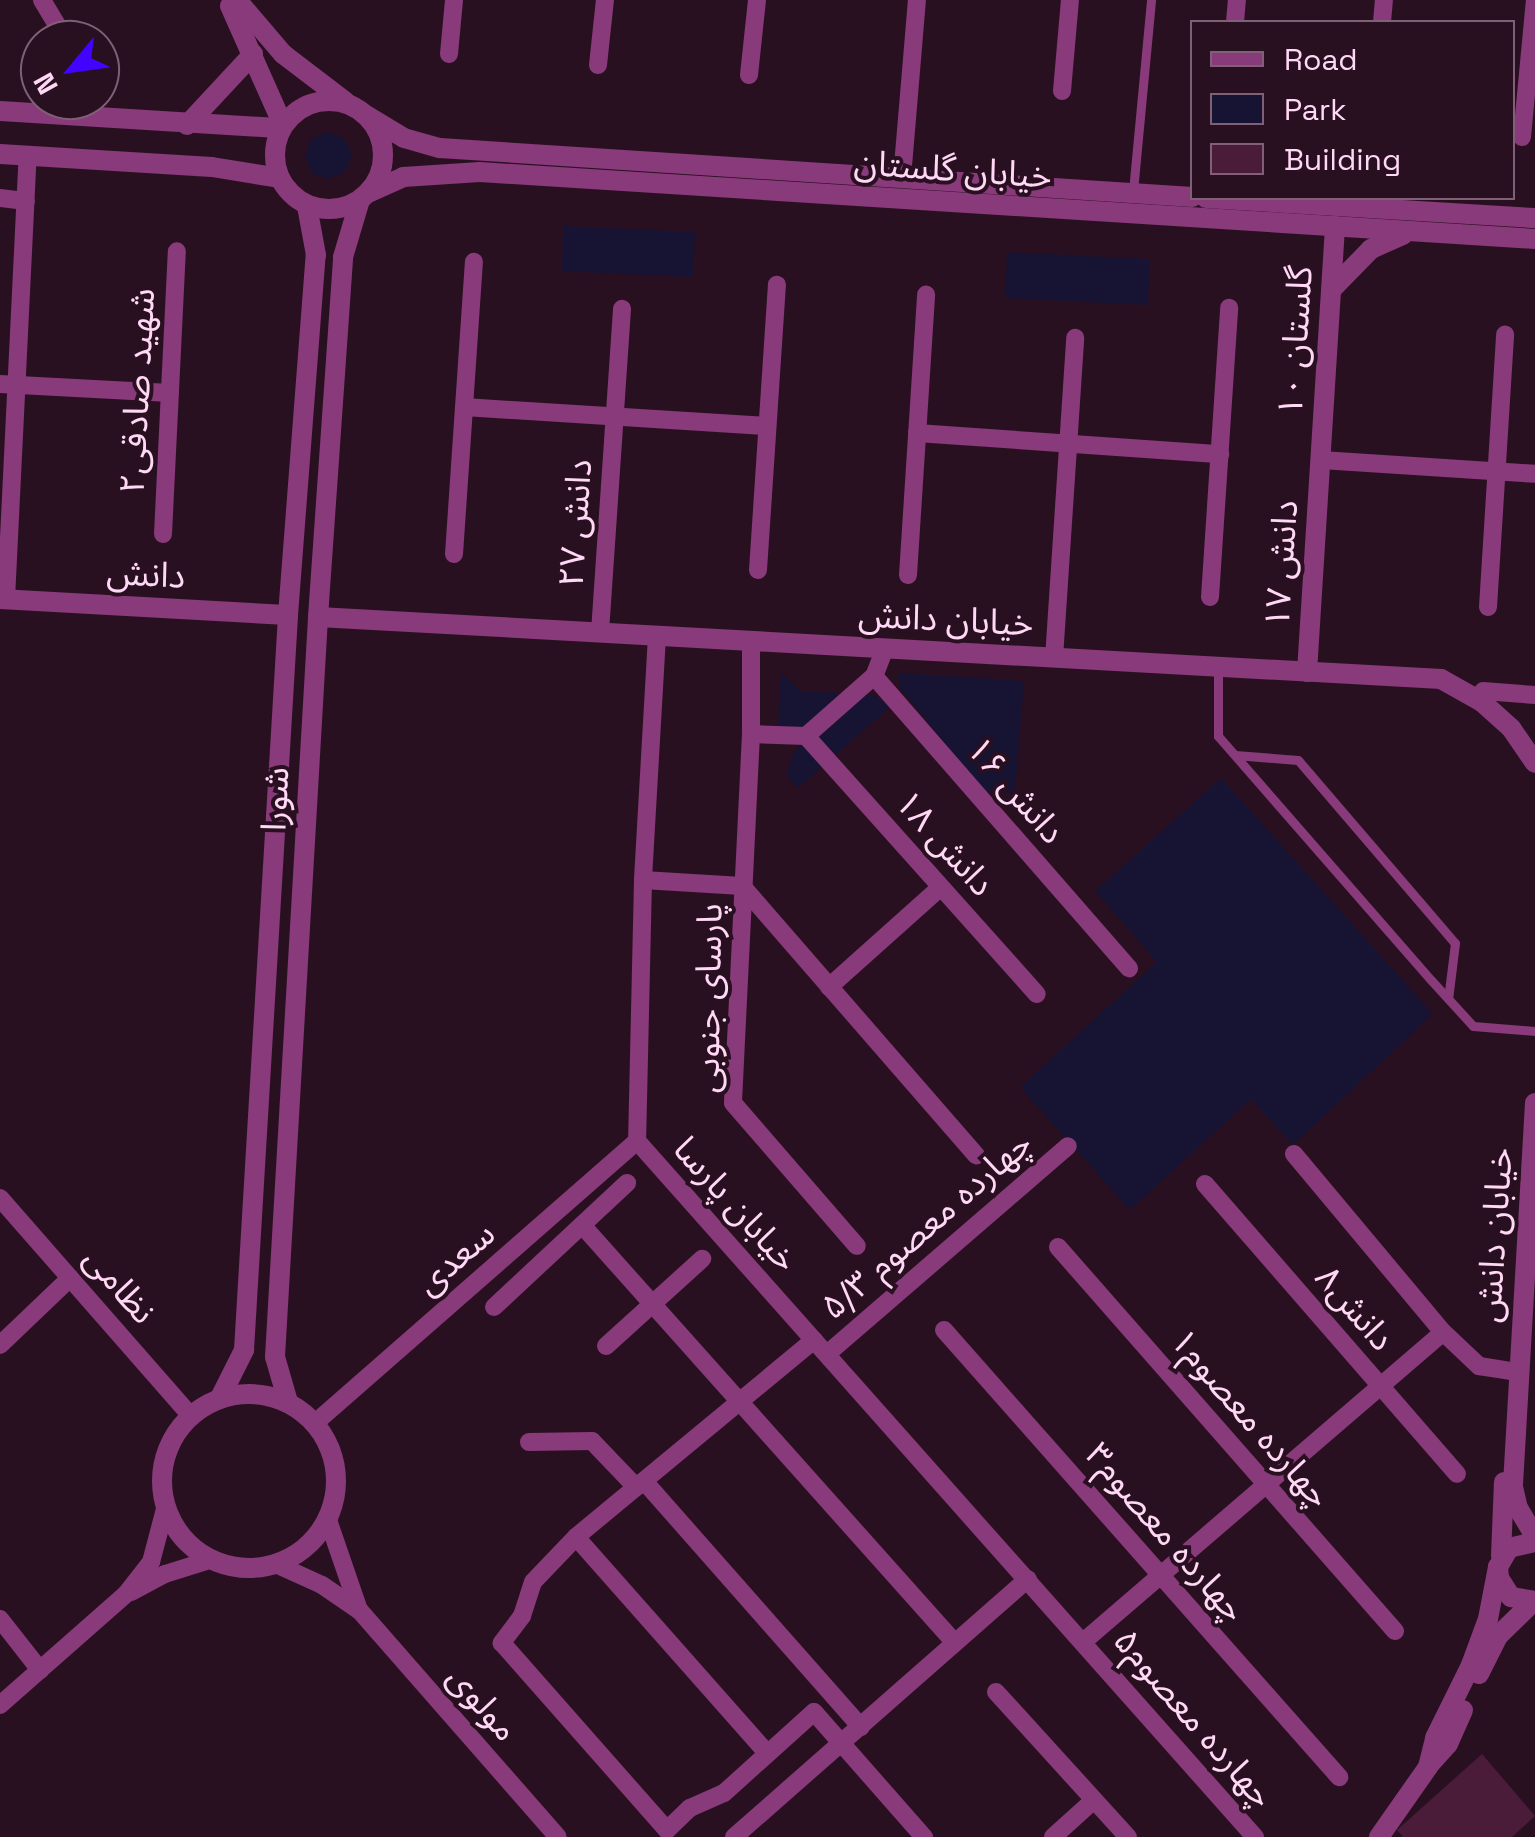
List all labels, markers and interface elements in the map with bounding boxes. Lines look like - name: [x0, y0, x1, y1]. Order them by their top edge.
- north arrow: [20, 20, 120, 120]
- legend: [1190, 20, 1515, 200]
- text: Road: [1284, 40, 1358, 79]
- text: N: [25, 67, 66, 101]
- text: Park: [1284, 90, 1346, 129]
- text: Building: [1284, 140, 1401, 179]
- street label: خیابان گلستان: [853, 141, 1053, 197]
- street label: گلستان ۱۰: [1269, 264, 1321, 418]
- street label: شهید صادقی۲: [111, 287, 163, 495]
- street label: دانش ۲۷: [550, 458, 600, 588]
- street label: دانش ۱۷: [1256, 499, 1306, 629]
- street label: دانش: [106, 551, 186, 597]
- street label: خیابان دانش: [857, 593, 1035, 645]
- street label: دانش ۱۶: [958, 728, 1074, 852]
- street label: شورا: [252, 766, 298, 832]
- street label: دانش ۱۸: [887, 781, 1003, 905]
- street label: پارسای جنوبی: [685, 903, 731, 1093]
- street label: چهارده معصوم ۵/۳: [812, 1122, 1040, 1328]
- street label: خیابان پارسا: [665, 1128, 807, 1280]
- street label: خیابان دانش: [1467, 1146, 1521, 1324]
- street label: سعدی: [407, 1212, 503, 1304]
- street label: نظامی: [75, 1238, 165, 1332]
- street label: دانش۸: [1307, 1257, 1403, 1359]
- street label: چهارده معصوم۱: [1162, 1320, 1340, 1516]
- street label: چهارده معصوم۳: [1077, 1434, 1255, 1630]
- street label: چهارده معصوم۵: [1105, 1620, 1283, 1816]
- street label: مولوی: [439, 1656, 527, 1750]

